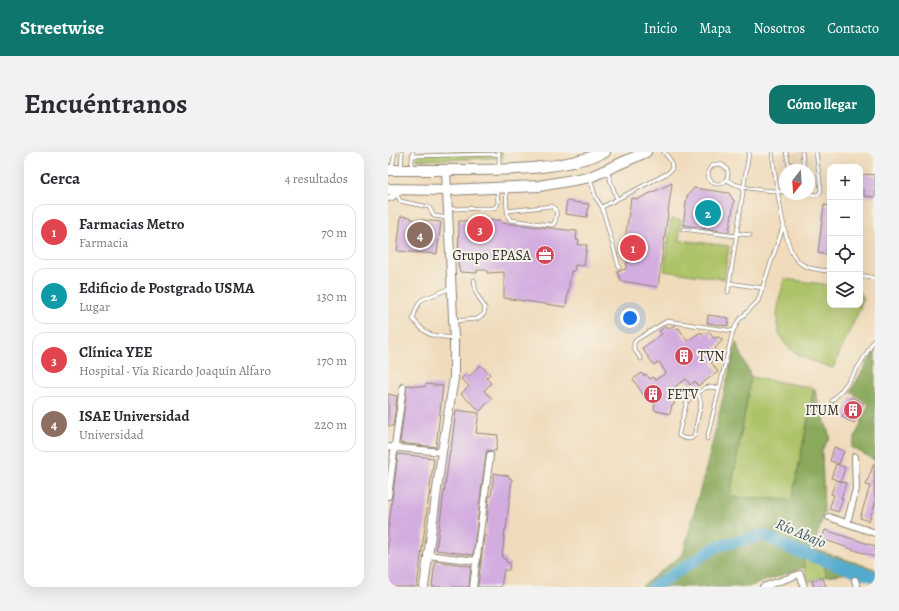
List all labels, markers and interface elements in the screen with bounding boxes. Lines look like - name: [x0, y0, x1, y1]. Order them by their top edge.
- text: Streetwise: [20, 15, 104, 41]
- text: Inicio: [644, 19, 677, 38]
- text: Mapa: [699, 19, 731, 38]
- text: Nosotros: [753, 19, 805, 38]
- text: Contacto: [827, 19, 879, 38]
- text: Encuéntranos: [24, 85, 188, 123]
- button: Cómo llegar: [769, 85, 875, 124]
- north arrow: [779, 164, 815, 200]
- map controls: [827, 164, 863, 308]
- button: +: [827, 164, 863, 200]
- text: Cerca: [40, 167, 80, 190]
- text: 4 resultados: [284, 170, 348, 187]
- pin: 2: [695, 198, 721, 228]
- button: −: [827, 200, 863, 236]
- text: Farmacias Metro: [79, 214, 184, 234]
- pin: 3: [467, 214, 493, 244]
- pin: 4: [407, 220, 433, 250]
- text: 1: [52, 224, 56, 241]
- text: 70 m: [321, 224, 347, 241]
- pin: 1: [620, 233, 646, 263]
- text: Farmacia: [79, 234, 128, 251]
- button: locate: [827, 236, 863, 272]
- office icon: Grupo EPASA: [534, 244, 556, 266]
- place label: Grupo EPASA: [452, 246, 532, 265]
- button: layers: [827, 272, 863, 308]
- text: Edificio de Postgrado USMA: [79, 278, 254, 298]
- text: 2: [51, 288, 57, 305]
- text: 130 m: [317, 288, 347, 305]
- text: Lugar: [79, 298, 110, 315]
- your location: [620, 308, 640, 328]
- text: Clínica YEE: [79, 342, 152, 362]
- building icon: TVN: [673, 345, 695, 367]
- place label: TVN: [698, 347, 724, 366]
- text: 3: [51, 352, 57, 369]
- text: 170 m: [317, 352, 347, 369]
- text: Hospital · Vía Ricardo Joaquín Alfaro: [79, 362, 271, 379]
- building icon: FETV: [642, 383, 664, 405]
- place label: FETV: [667, 385, 699, 404]
- building icon: ITUM: [842, 399, 864, 421]
- place label: ITUM: [805, 401, 839, 420]
- text: ISAE Universidad: [79, 406, 190, 426]
- text: 4: [51, 416, 57, 433]
- text: 220 m: [314, 416, 347, 433]
- text: Universidad: [79, 426, 144, 443]
- water label: Río Abajo: [773, 513, 829, 553]

